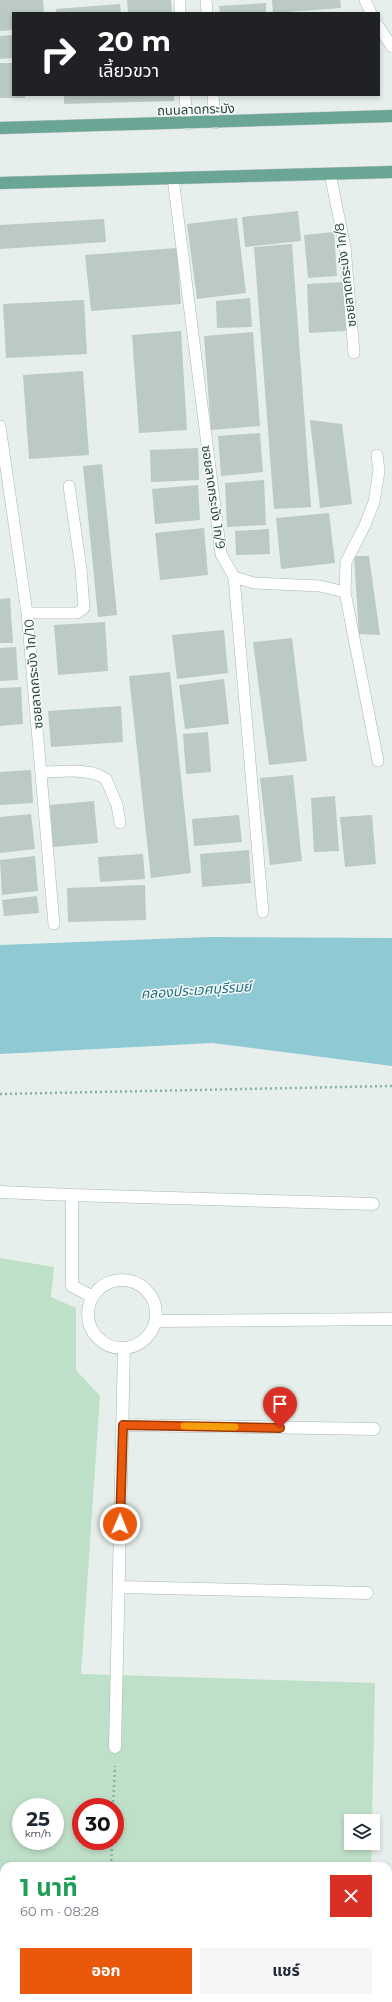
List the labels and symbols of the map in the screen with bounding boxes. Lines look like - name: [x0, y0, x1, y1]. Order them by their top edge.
- street label: ถนนลาดกระบัง: [157, 100, 235, 118]
- street label: ซอยลาดกระบัง 1ก/8: [331, 222, 359, 328]
- street label: ซอยลาดกระบัง 1ก/9: [199, 444, 229, 550]
- street label: ซอยลาดกระบัง 1ก/10: [20, 618, 46, 730]
- water label: คลองประเวศบุรีรมย์: [140, 977, 255, 1003]
- pin: [263, 1387, 297, 1428]
- position arrow: [99, 1503, 141, 1545]
- speed limit sign: 30: [72, 1798, 124, 1850]

